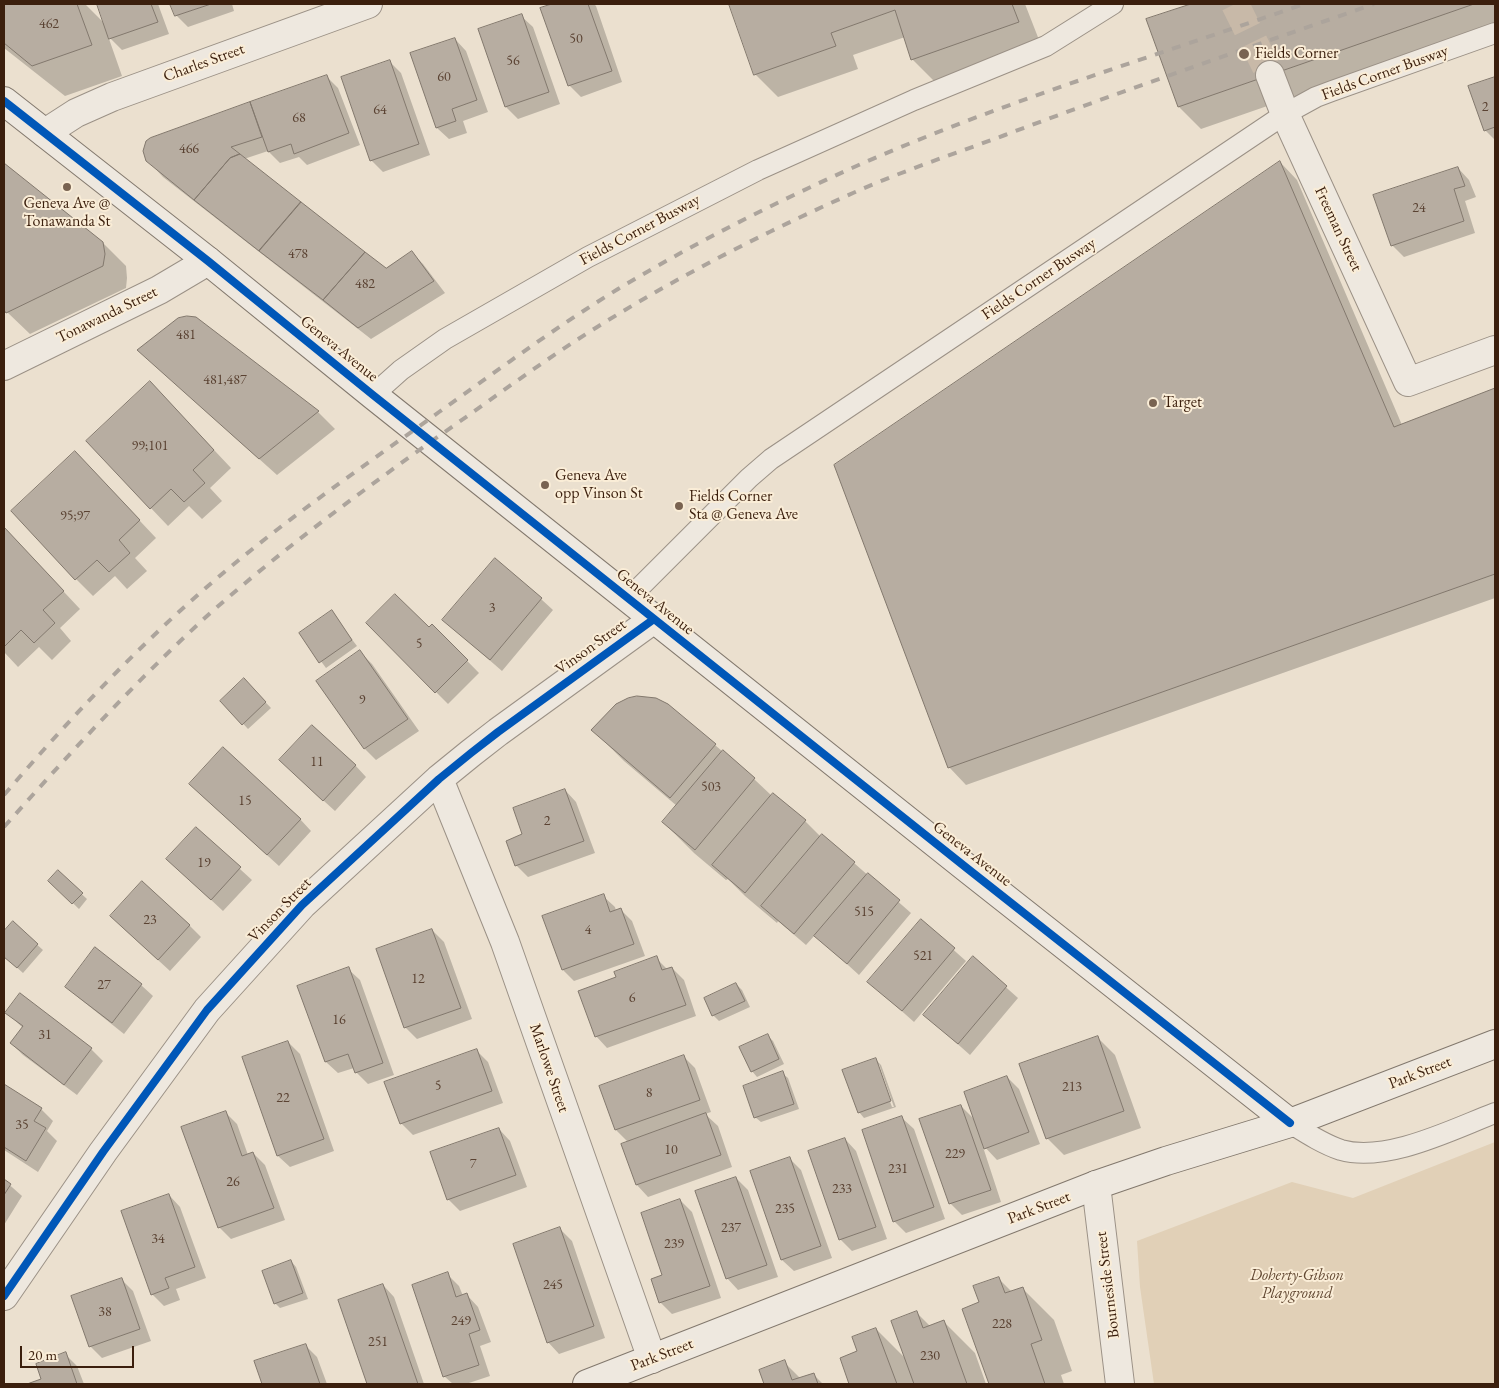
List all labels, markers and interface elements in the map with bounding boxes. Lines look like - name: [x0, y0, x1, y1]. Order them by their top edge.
- house number: 462: [39, 16, 59, 32]
- house number: 50: [569, 31, 583, 47]
- street label: Charles Street: [161, 39, 247, 87]
- street label: Fields Corner Busway: [1319, 41, 1451, 105]
- place label: Fields Corner: [1255, 44, 1338, 64]
- marker: Fields Corner: [1237, 47, 1251, 61]
- house number: 56: [506, 53, 520, 69]
- house number: 60: [437, 69, 451, 85]
- house number: 2: [1482, 99, 1488, 115]
- house number: 64: [373, 102, 387, 118]
- house number: 68: [292, 110, 306, 126]
- house number: 466: [179, 141, 199, 157]
- marker: Geneva Ave @ Tonawanda St: [61, 181, 73, 193]
- street label: Freeman Street: [1310, 183, 1366, 275]
- street label: Fields Corner Busway: [577, 190, 703, 270]
- place label: Geneva Ave @ Tonawanda St: [23, 194, 111, 232]
- house number: 24: [1412, 200, 1426, 216]
- street label: Fields Corner Busway: [978, 234, 1100, 324]
- house number: 478: [288, 246, 308, 262]
- house number: 482: [355, 276, 375, 292]
- street label: Tonawanda Street: [53, 282, 161, 348]
- street label: Geneva Avenue: [296, 312, 382, 386]
- house number: 481: [176, 327, 196, 343]
- house number: 481,487: [203, 372, 247, 388]
- place label: Target: [1163, 393, 1202, 413]
- marker: Target: [1147, 397, 1159, 409]
- house number: 99;101: [132, 438, 168, 454]
- place label: Geneva Ave opp Vinson St: [555, 466, 643, 504]
- marker: Geneva Ave opp Vinson St: [539, 479, 551, 491]
- place label: Fields Corner Sta @ Geneva Ave: [689, 487, 798, 525]
- marker: Fields Corner Sta @ Geneva Ave: [673, 500, 685, 512]
- house number: 95;97: [60, 508, 90, 524]
- street label: Geneva Avenue: [612, 565, 698, 639]
- house number: 3: [489, 600, 495, 616]
- street label: Vinson Street: [552, 615, 630, 679]
- house number: 5: [416, 636, 422, 652]
- house number: 9: [359, 692, 365, 708]
- house number: 11: [310, 754, 324, 770]
- house number: 503: [701, 779, 721, 795]
- house number: 15: [238, 793, 252, 809]
- house number: 2: [544, 813, 550, 829]
- street label: Geneva Avenue: [929, 817, 1015, 891]
- house number: 19: [197, 855, 211, 871]
- street label: Vinson Street: [244, 874, 316, 946]
- house number: 515: [854, 904, 874, 920]
- house number: 23: [143, 912, 157, 928]
- house number: 4: [585, 922, 591, 938]
- house number: 521: [913, 948, 933, 964]
- house number: 12: [411, 971, 425, 987]
- house number: 27: [97, 977, 111, 993]
- house number: 6: [629, 990, 635, 1006]
- house number: 16: [332, 1012, 346, 1028]
- street label: Marlowe Street: [525, 1021, 573, 1115]
- house number: 31: [38, 1027, 52, 1043]
- street label: Park Street: [1386, 1052, 1454, 1094]
- house number: 5: [435, 1078, 441, 1094]
- house number: 213: [1062, 1079, 1082, 1095]
- house number: 8: [646, 1085, 652, 1101]
- house number: 22: [276, 1090, 290, 1106]
- house number: 35: [15, 1117, 29, 1133]
- house number: 10: [664, 1142, 678, 1158]
- house number: 229: [945, 1146, 965, 1162]
- house number: 7: [470, 1156, 476, 1172]
- house number: 231: [888, 1161, 908, 1177]
- house number: 26: [226, 1174, 240, 1190]
- house number: 233: [832, 1181, 852, 1197]
- street label: Park Street: [1005, 1187, 1073, 1229]
- house number: 235: [775, 1201, 795, 1217]
- house number: 237: [721, 1220, 741, 1236]
- street label: Bourneside Street: [1092, 1230, 1124, 1340]
- house number: 34: [151, 1231, 165, 1247]
- house number: 239: [664, 1236, 684, 1252]
- park label: Doherty-Gibson Playground: [1250, 1266, 1344, 1304]
- house number: 245: [543, 1277, 563, 1293]
- house number: 38: [98, 1304, 112, 1320]
- house number: 249: [451, 1313, 471, 1329]
- house number: 228: [992, 1316, 1012, 1332]
- house number: 251: [368, 1334, 388, 1350]
- street label: Park Street: [628, 1334, 696, 1376]
- scale bar: [22, 1336, 136, 1368]
- text: 20 m: [28, 1345, 57, 1364]
- house number: 230: [920, 1348, 940, 1364]

